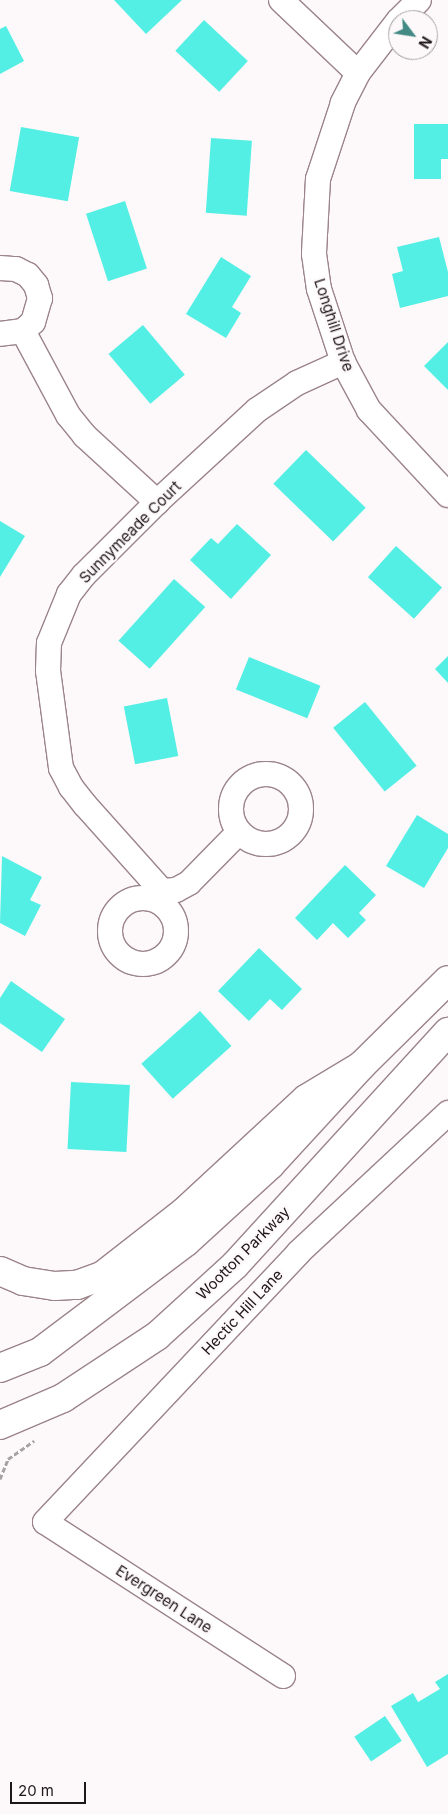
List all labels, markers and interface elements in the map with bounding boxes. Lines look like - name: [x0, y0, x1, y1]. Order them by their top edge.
- north arrow: [388, 10, 438, 60]
- text: N: [415, 34, 435, 51]
- street label: Longhill Drive: [310, 276, 358, 374]
- street label: Sunnymeade Court: [75, 477, 185, 587]
- street label: Wootton Parkway: [193, 1203, 293, 1303]
- street label: Hectic Hill Lane: [198, 1265, 286, 1359]
- street label: Evergreen Lane: [113, 1561, 215, 1637]
- scale bar: [12, 1772, 89, 1804]
- text: 20 m: [18, 1781, 54, 1800]

